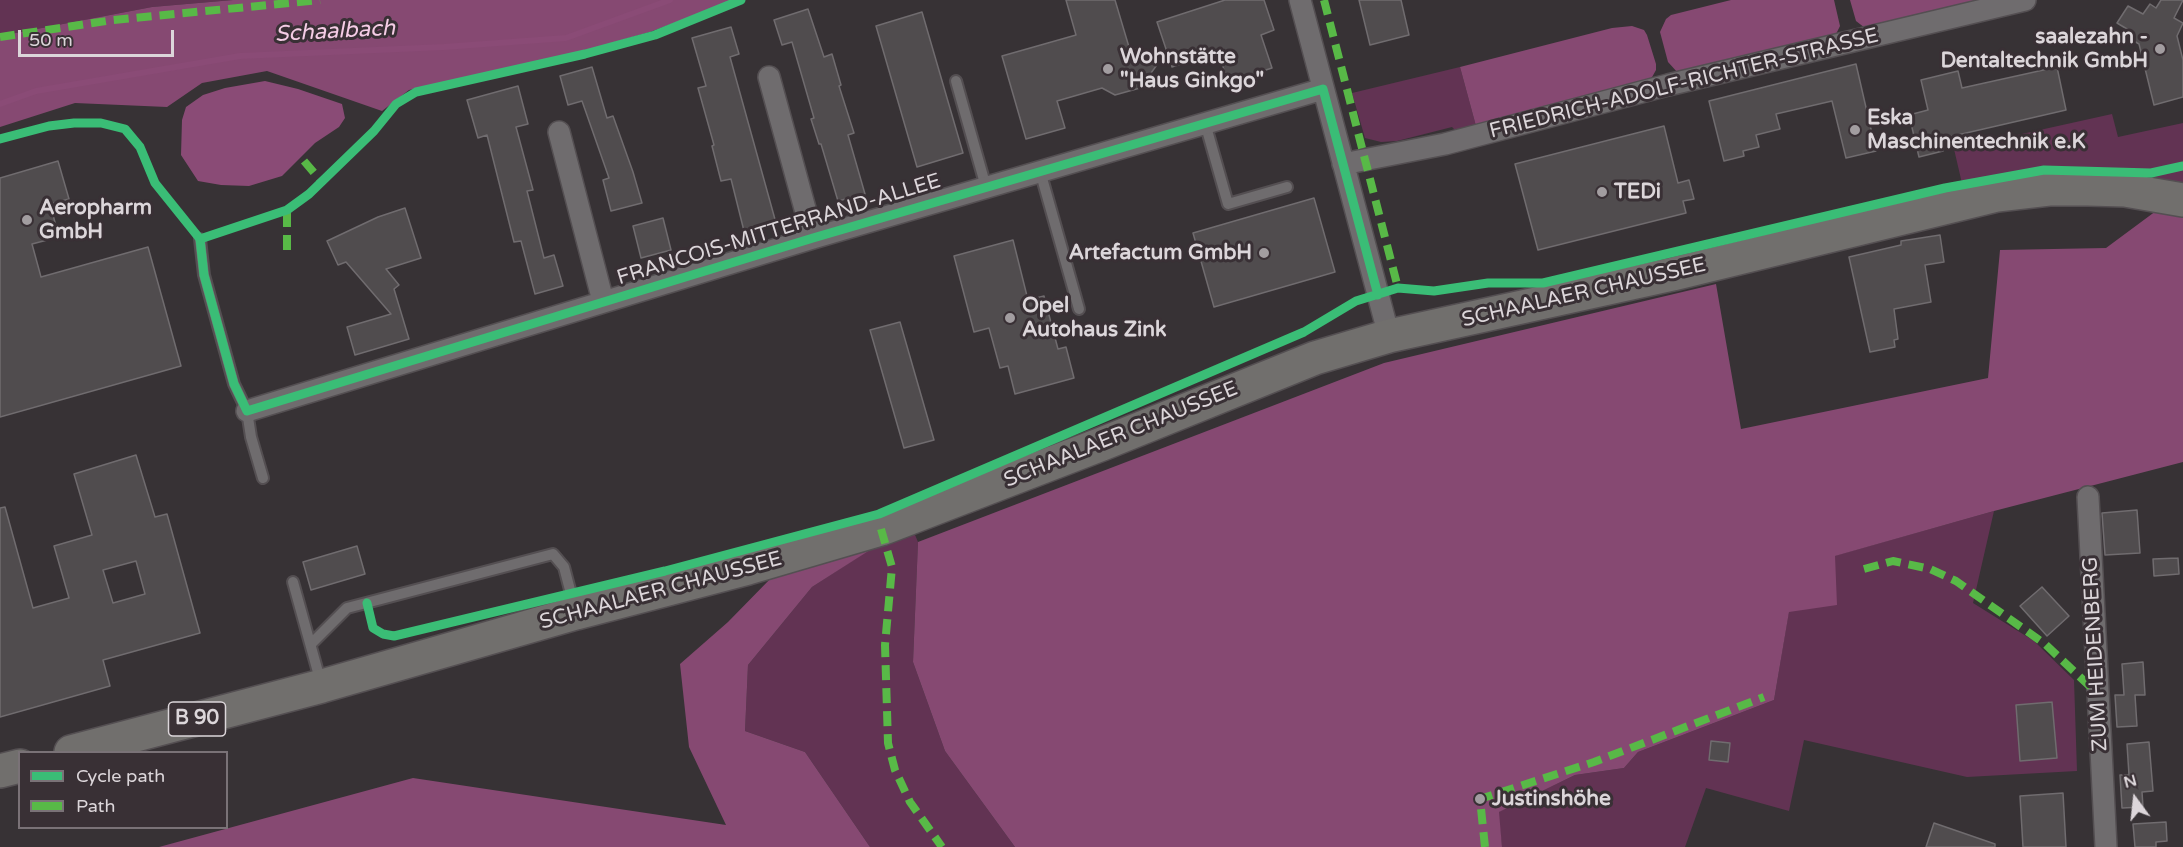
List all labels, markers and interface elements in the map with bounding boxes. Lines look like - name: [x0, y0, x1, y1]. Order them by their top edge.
- water label: Schaalbach: [274, 16, 396, 48]
- scale bar: [21, 18, 177, 56]
- street label: FRIEDRICH-ADOLF-RICHTER-STRASSE: [1487, 23, 1881, 145]
- place label: saalezahn - Dentaltechnik GmbH: [1940, 24, 2148, 74]
- text: 50 m: [29, 29, 73, 51]
- marker: saalezahn - Dentaltechnik GmbH: [2153, 42, 2167, 56]
- place label: Wohnstätte "Haus Ginkgo": [1120, 44, 1264, 94]
- marker: Wohnstätte "Haus Ginkgo": [1101, 62, 1115, 76]
- place label: Eska Maschinentechnik e.K: [1867, 105, 2086, 155]
- marker: Eska Maschinentechnik e.K: [1848, 123, 1862, 137]
- street label: FRANCOIS-MITTERRAND-ALLEE: [614, 169, 944, 291]
- place label: TEDi: [1614, 179, 1661, 205]
- marker: TEDi: [1595, 185, 1609, 199]
- place label: Aeropharm GmbH: [39, 195, 152, 245]
- marker: Aeropharm GmbH: [20, 213, 34, 227]
- place label: Artefactum GmbH: [1068, 240, 1252, 266]
- marker: Artefactum GmbH: [1257, 246, 1271, 260]
- street label: SCHAALAER CHAUSSEE: [1459, 253, 1709, 333]
- place label: Opel Autohaus Zink: [1022, 293, 1167, 343]
- marker: Opel Autohaus Zink: [1003, 311, 1017, 325]
- street label: SCHAALAER CHAUSSEE: [1000, 377, 1242, 493]
- street label: SCHAALAER CHAUSSEE: [537, 547, 785, 635]
- street label: ZUM HEIDENBERG: [2078, 556, 2114, 752]
- road number: B 90: [168, 702, 226, 736]
- legend: [18, 751, 228, 829]
- text: Cycle path: [76, 765, 165, 787]
- north arrow: [2105, 769, 2165, 829]
- text: N: [2122, 770, 2139, 793]
- place label: Justinshöhe: [1492, 786, 1611, 812]
- marker: Justinshöhe: [1473, 792, 1487, 806]
- text: Path: [76, 795, 115, 817]

